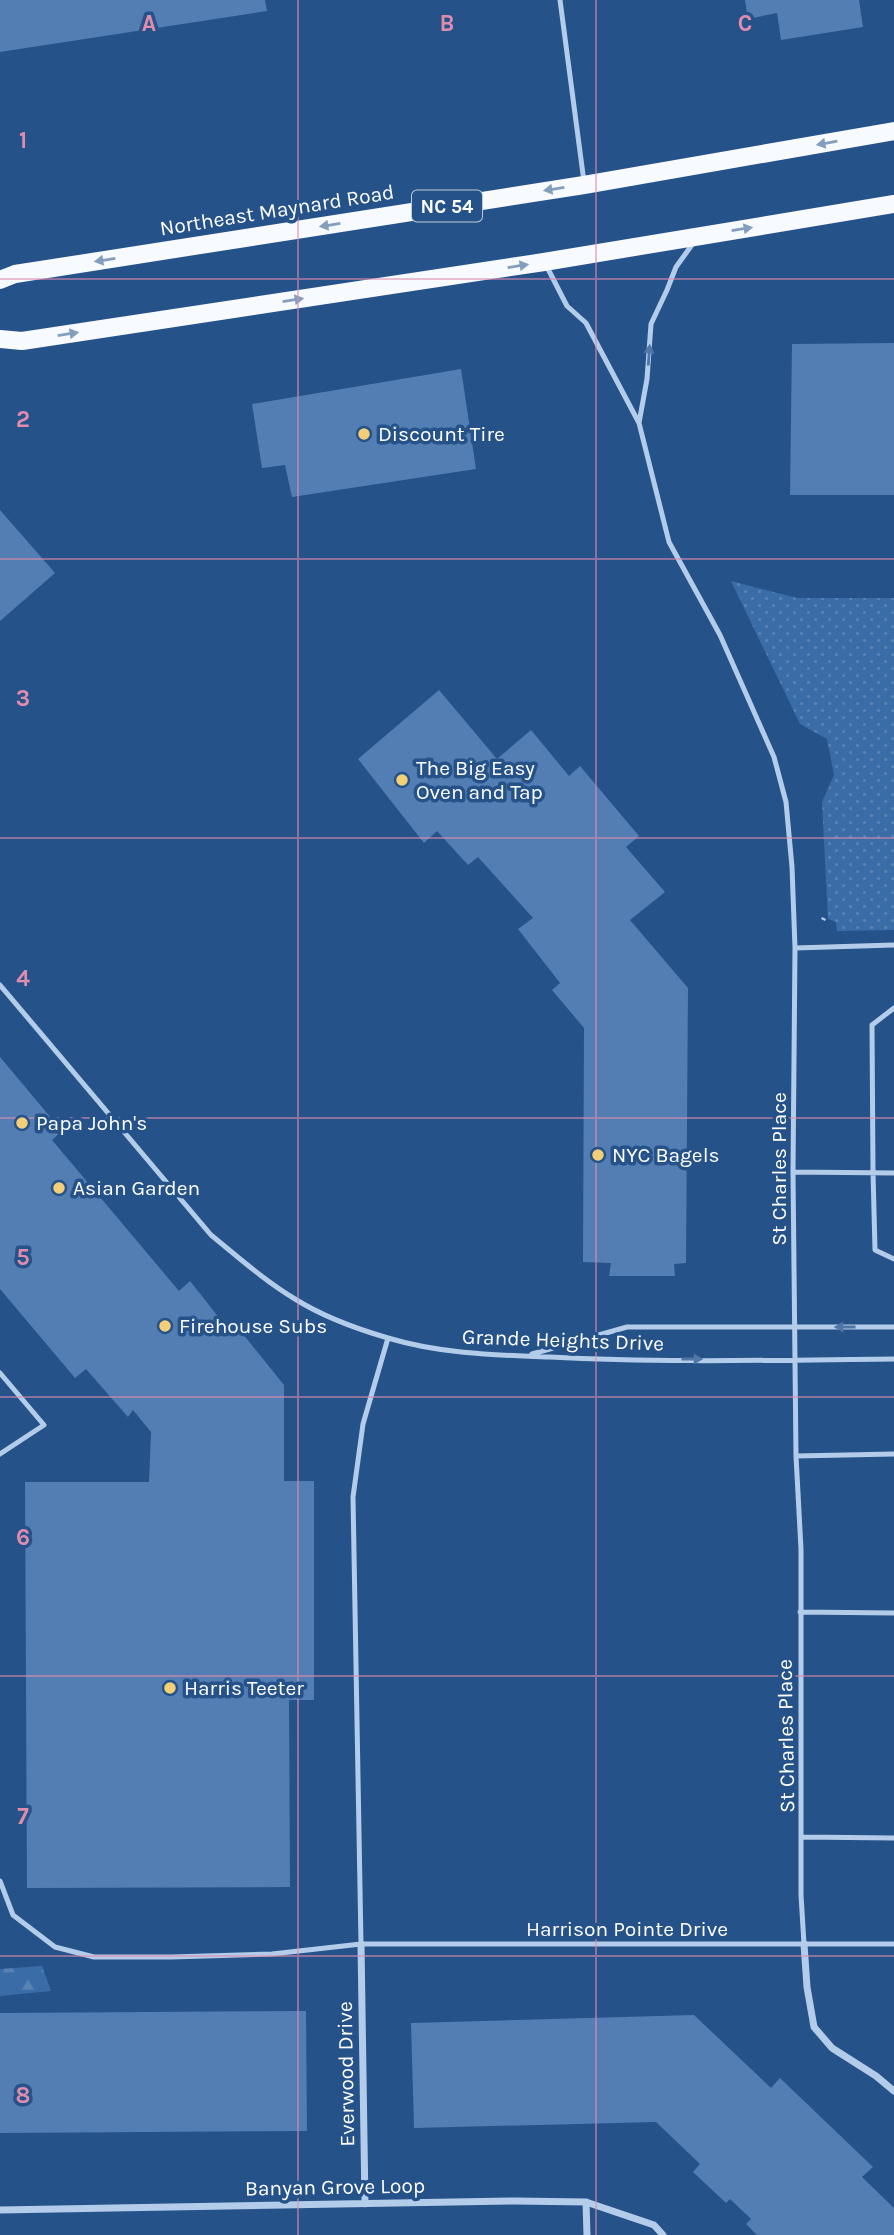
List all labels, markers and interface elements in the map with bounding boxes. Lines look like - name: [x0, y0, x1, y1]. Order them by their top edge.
- text: A: [142, 10, 156, 37]
- text: B: [440, 10, 454, 37]
- text: C: [738, 10, 752, 37]
- text: 1: [19, 127, 27, 154]
- one-way arrow: [816, 138, 838, 149]
- street label: Northeast Maynard Road: [158, 180, 396, 240]
- one-way arrow: [543, 184, 565, 195]
- road number: NC 54: [412, 190, 482, 222]
- one-way arrow: [318, 220, 340, 231]
- one-way arrow: [731, 223, 753, 234]
- one-way arrow: [94, 255, 116, 266]
- one-way arrow: [507, 260, 529, 271]
- one-way arrow: [282, 294, 304, 305]
- one-way arrow: [57, 328, 79, 339]
- one-way arrow: [643, 344, 654, 366]
- text: 2: [16, 406, 30, 433]
- place label: Discount Tire: [378, 422, 505, 446]
- marker: Discount Tire: [356, 426, 372, 442]
- text: 3: [16, 685, 30, 712]
- place label: The Big Easy Oven and Tap: [416, 756, 543, 804]
- marker: The Big Easy Oven and Tap: [394, 772, 410, 788]
- text: 4: [16, 965, 30, 992]
- street label: St Charles Place: [767, 1092, 791, 1246]
- place label: Papa John's: [36, 1111, 147, 1135]
- marker: Papa John's: [14, 1115, 30, 1131]
- place label: NYC Bagels: [612, 1143, 720, 1167]
- marker: NYC Bagels: [590, 1147, 606, 1163]
- place label: Asian Garden: [73, 1176, 200, 1200]
- marker: Asian Garden: [51, 1180, 67, 1196]
- text: 5: [16, 1244, 30, 1271]
- place label: Firehouse Subs: [179, 1314, 327, 1338]
- marker: Firehouse Subs: [157, 1318, 173, 1334]
- one-way arrow: [834, 1321, 856, 1333]
- street label: Grande Heights Drive: [462, 1324, 664, 1356]
- one-way arrow: [681, 1353, 703, 1365]
- text: 6: [16, 1524, 30, 1551]
- street label: St Charles Place: [773, 1659, 799, 1813]
- place label: Harris Teeter: [184, 1676, 304, 1700]
- marker: Harris Teeter: [162, 1680, 178, 1696]
- text: 7: [17, 1803, 29, 1830]
- street label: Harrison Pointe Drive: [526, 1917, 728, 1941]
- street label: Everwood Drive: [333, 2001, 359, 2147]
- text: 8: [16, 2082, 30, 2109]
- street label: Banyan Grove Loop: [245, 2173, 425, 2201]

